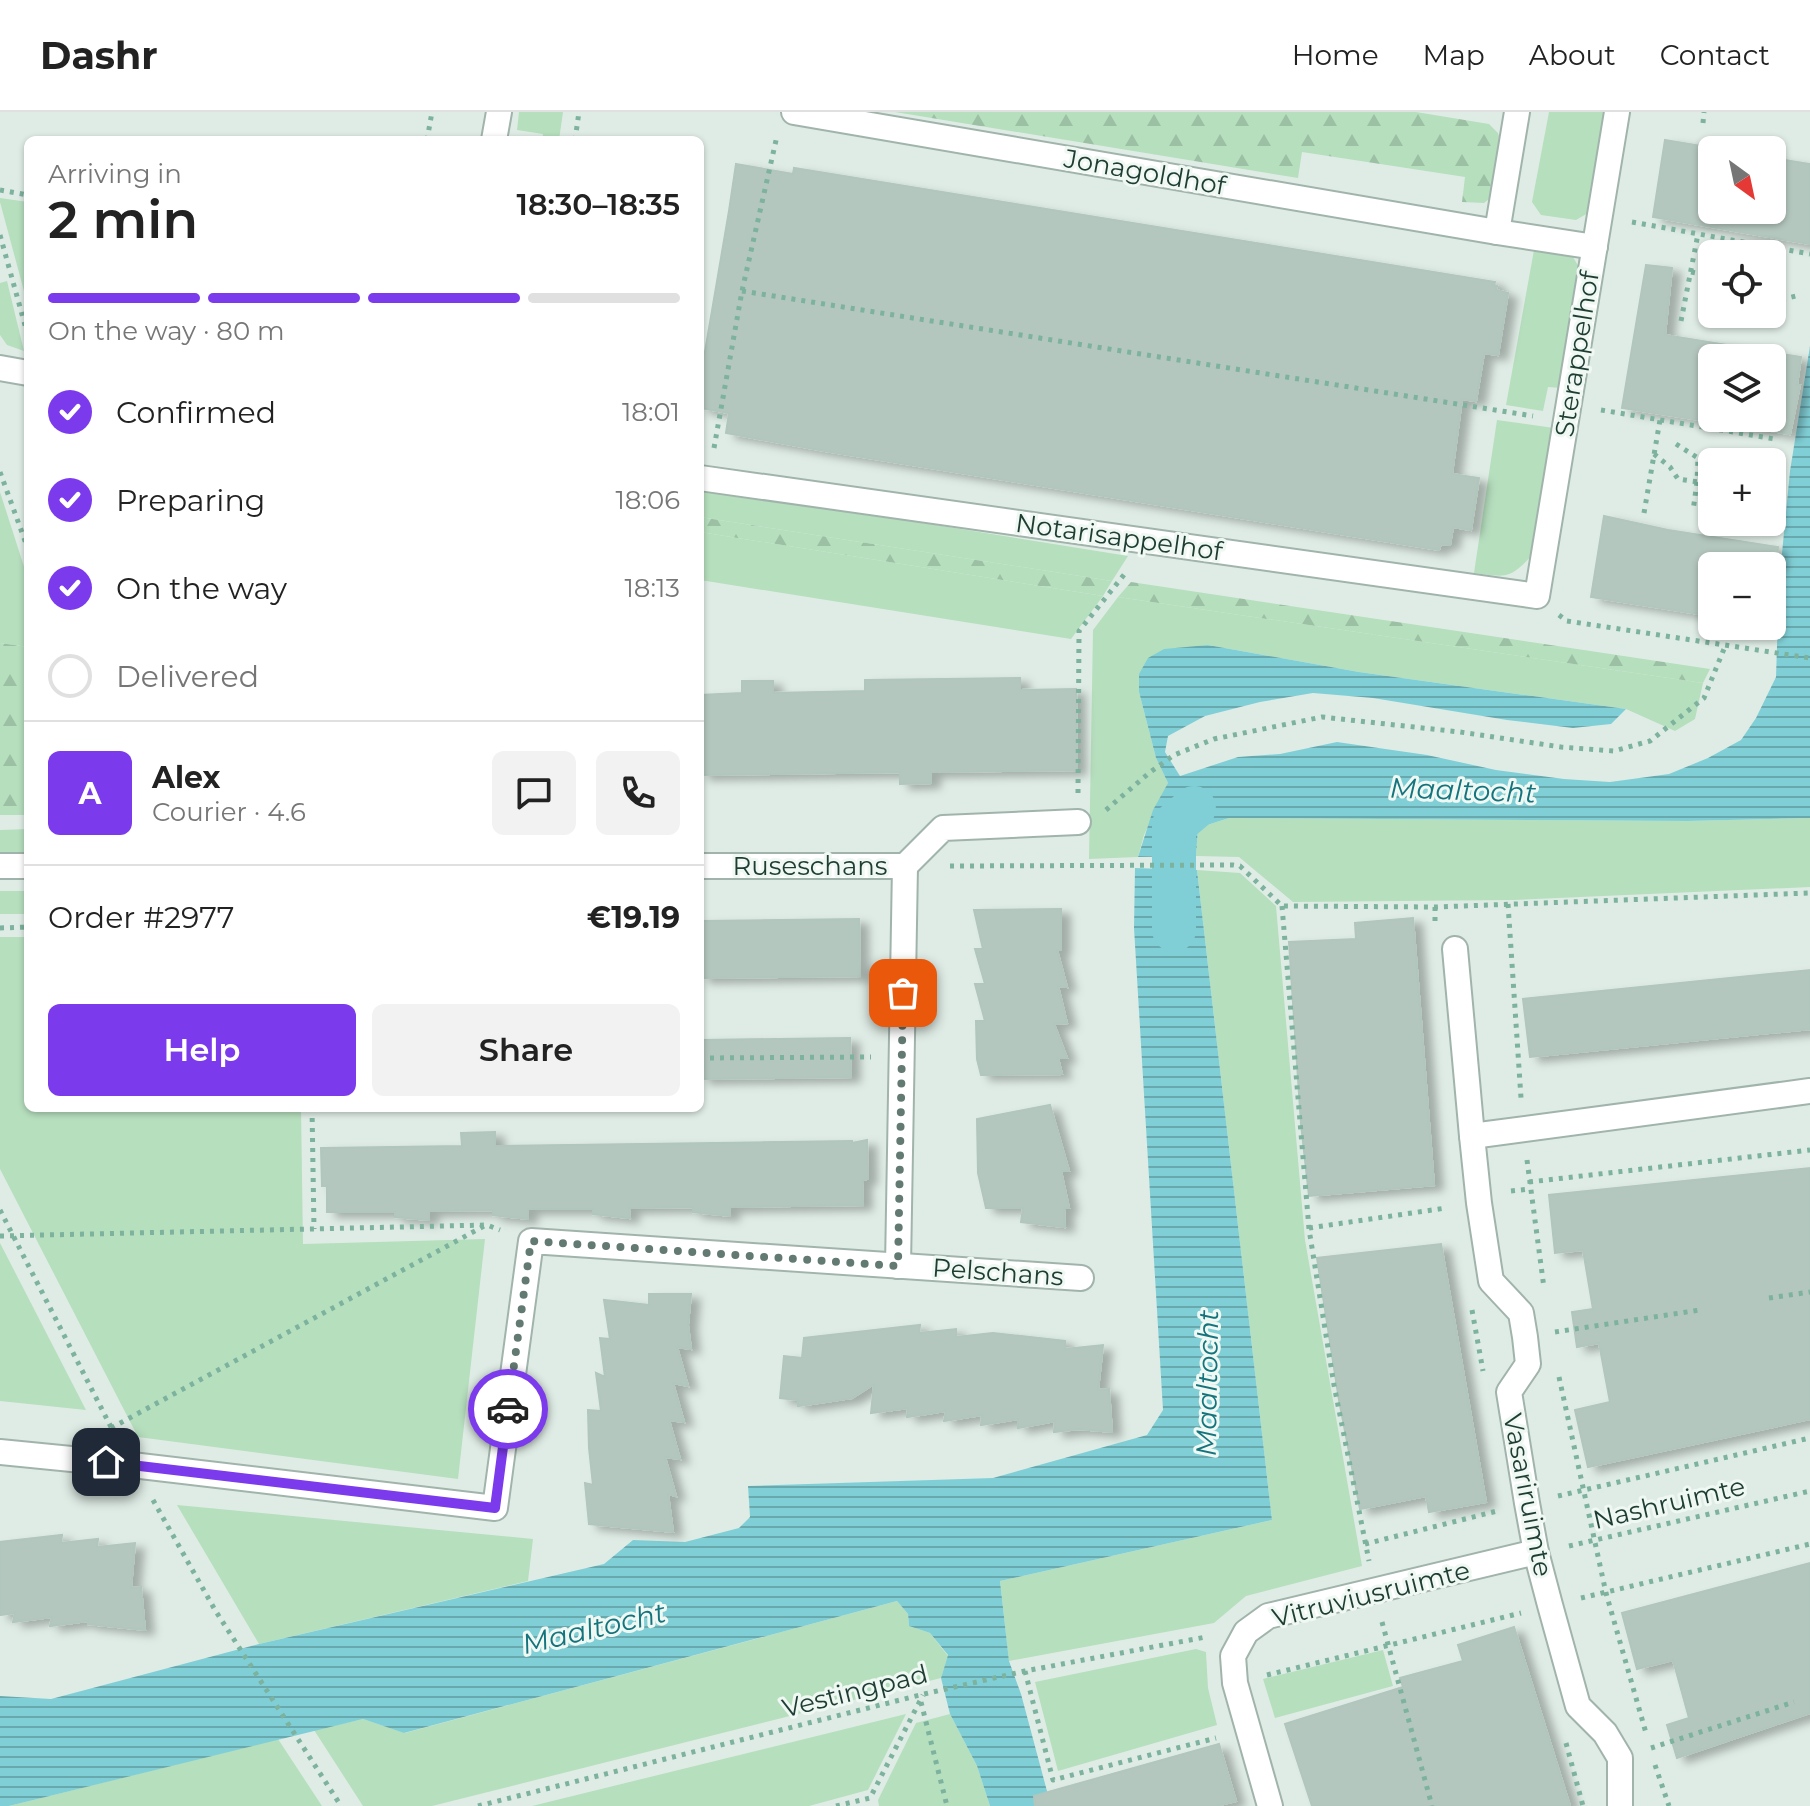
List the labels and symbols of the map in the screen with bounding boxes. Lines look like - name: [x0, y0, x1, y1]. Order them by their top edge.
- north arrow: [1698, 136, 1786, 224]
- street label: Jonagoldhof: [1061, 142, 1230, 202]
- street label: Sterappelhof: [1548, 268, 1606, 439]
- street label: Notarisappelhof: [1013, 507, 1226, 568]
- water label: Maaltocht: [1389, 770, 1537, 810]
- street label: Ruseschans: [733, 850, 887, 882]
- pin: [869, 959, 937, 1027]
- street label: Pelschans: [931, 1251, 1065, 1293]
- water label: Maaltocht: [1189, 1309, 1225, 1457]
- courier: [468, 1369, 548, 1449]
- street label: Vasariruimte: [1496, 1411, 1560, 1579]
- pin: [72, 1428, 140, 1496]
- street label: Nashruimte: [1590, 1470, 1748, 1536]
- street label: Vitruviusruimte: [1269, 1554, 1473, 1634]
- water label: Maaltocht: [519, 1595, 670, 1661]
- street label: Vestingpad: [779, 1658, 931, 1724]

